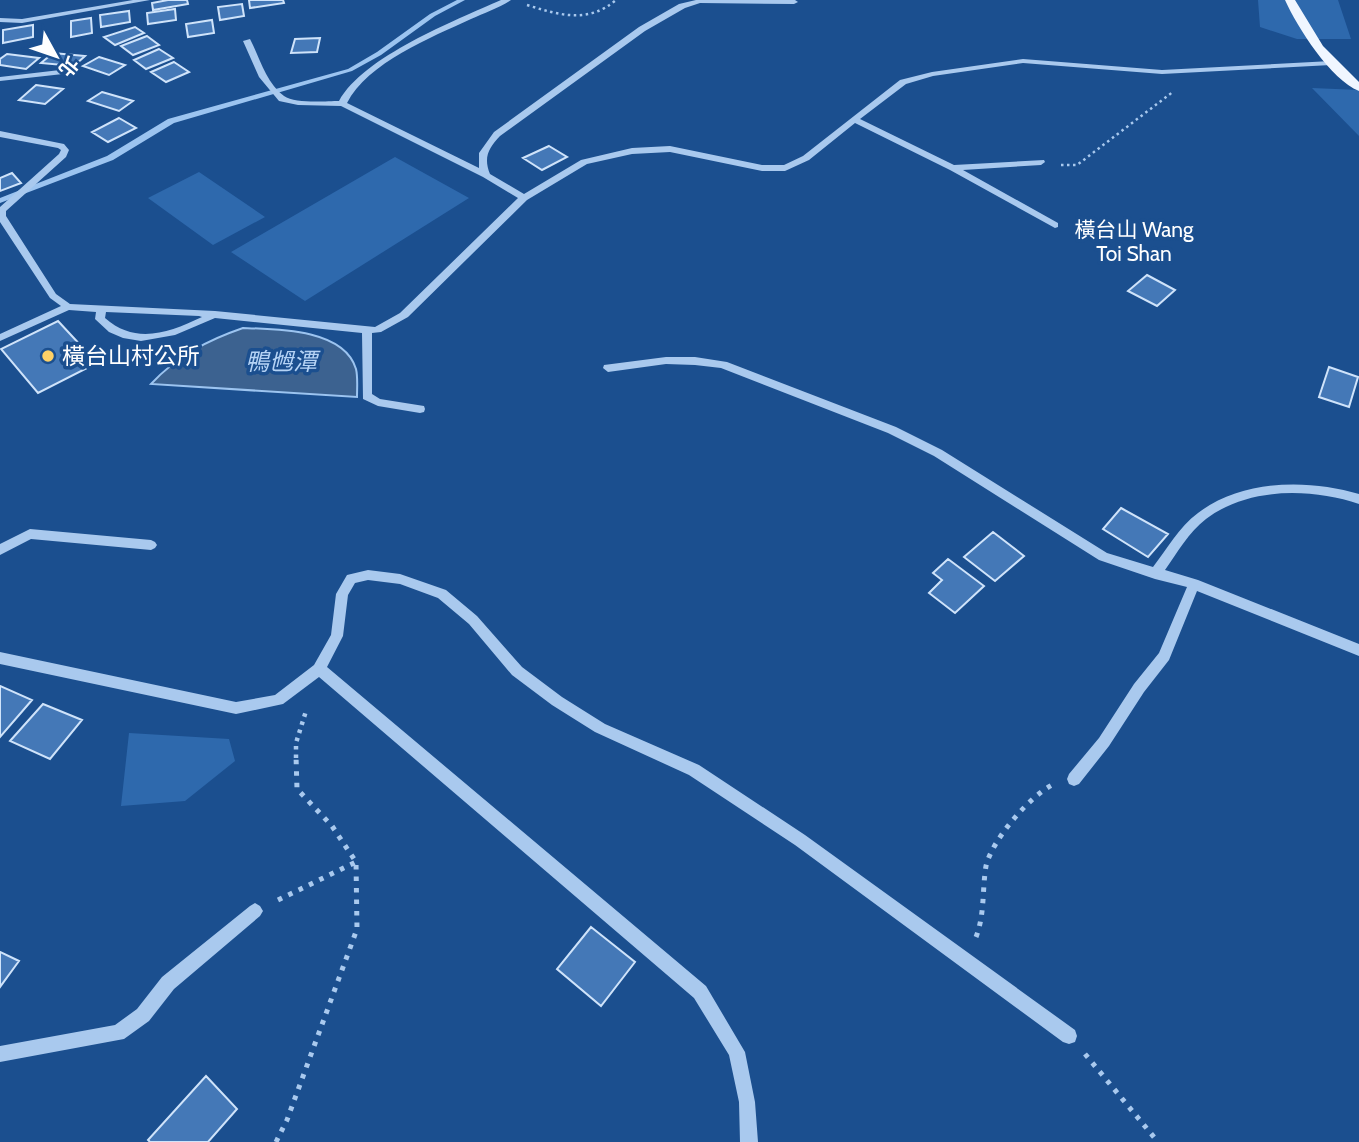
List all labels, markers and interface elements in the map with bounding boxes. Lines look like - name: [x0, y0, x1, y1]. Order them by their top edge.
- north arrow: [21, 21, 91, 91]
- text: 北: [54, 52, 84, 81]
- district label: 橫台山 Wang Toi Shan: [1074, 217, 1194, 266]
- place label: 橫台山村公所: [62, 342, 200, 370]
- water label: 鴨乸潭: [245, 347, 321, 376]
- marker: 橫台山村公所: [40, 348, 56, 364]

